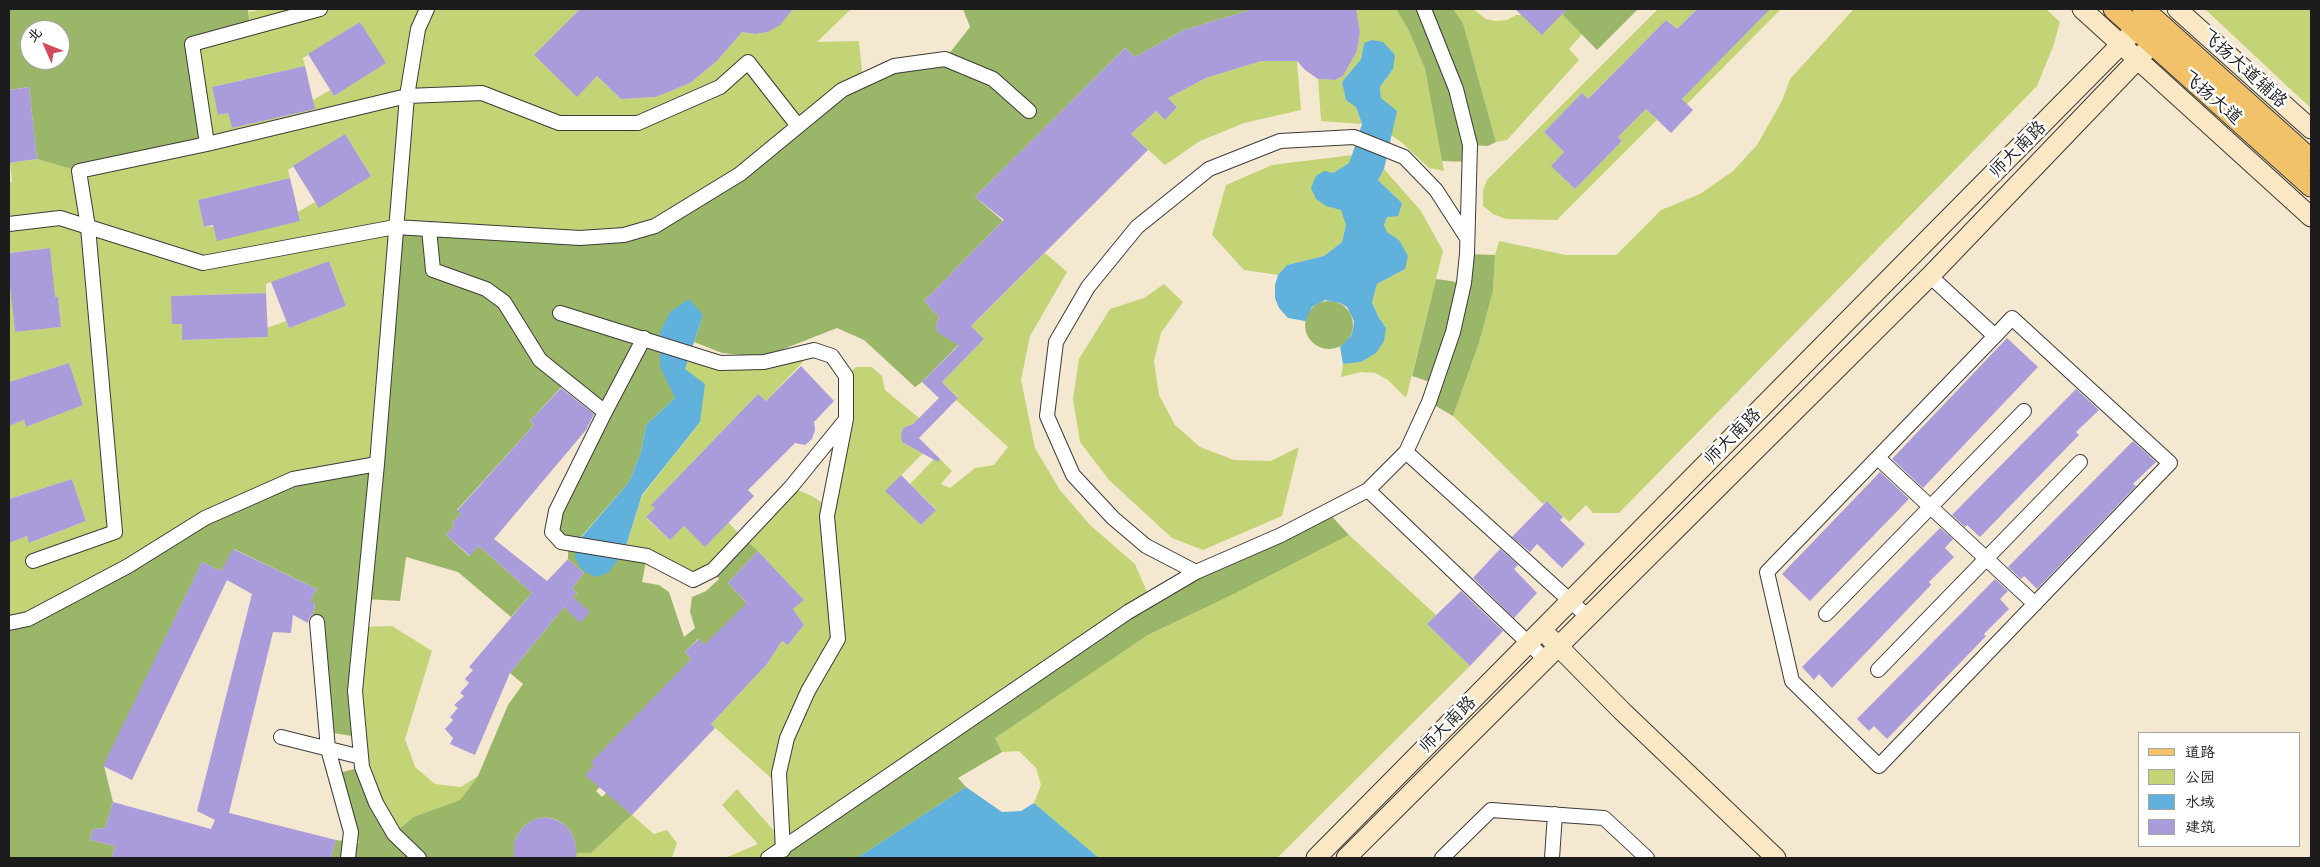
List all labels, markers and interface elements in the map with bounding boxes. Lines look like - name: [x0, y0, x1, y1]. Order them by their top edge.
- north arrow: [20, 20, 70, 70]
- text: 北: [24, 24, 46, 46]
- street label: 飞扬大道辅路: [2197, 25, 2291, 113]
- street label: 飞扬大道: [2178, 66, 2246, 130]
- street label: 师大南路: [1985, 117, 2051, 183]
- street label: 师大南路: [1700, 404, 1766, 470]
- street label: 师大南路: [1415, 692, 1481, 758]
- legend: [2138, 732, 2300, 847]
- text: 道路: [2185, 743, 2215, 762]
- text: 公园: [2185, 768, 2215, 787]
- text: 水域: [2185, 793, 2215, 812]
- text: 建筑: [2185, 818, 2215, 837]

